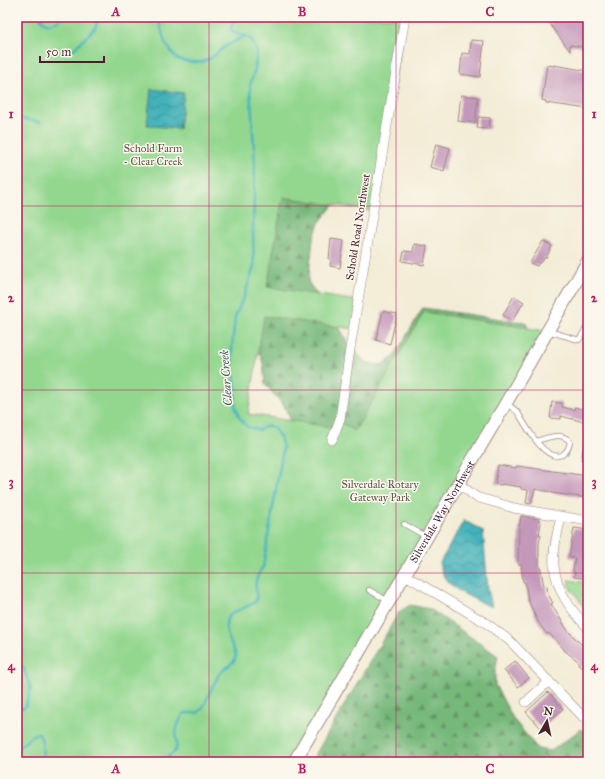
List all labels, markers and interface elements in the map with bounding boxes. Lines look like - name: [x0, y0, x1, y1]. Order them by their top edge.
- text: A: [111, 4, 121, 20]
- text: B: [298, 4, 307, 20]
- text: C: [486, 4, 495, 20]
- scale bar: [40, 38, 104, 64]
- text: 50 m: [46, 45, 71, 59]
- text: 1: [8, 106, 14, 122]
- text: 1: [591, 106, 597, 122]
- park label: Schold Farm - Clear Creek: [124, 142, 183, 168]
- street label: Schold Road Northwest: [343, 173, 373, 281]
- text: 2: [8, 290, 15, 306]
- text: 2: [591, 290, 598, 306]
- water label: Clear Creek: [217, 349, 235, 406]
- street label: Silverdale Way Northwest: [407, 458, 477, 565]
- text: 3: [8, 474, 14, 490]
- text: 3: [591, 474, 597, 490]
- park label: Silverdale Rotary Gateway Park: [341, 478, 419, 504]
- text: 4: [7, 658, 15, 674]
- text: 4: [590, 658, 598, 674]
- north arrow: [527, 701, 567, 741]
- text: N: [543, 704, 555, 719]
- text: A: [111, 761, 121, 777]
- text: B: [298, 761, 307, 777]
- text: C: [486, 761, 495, 777]

